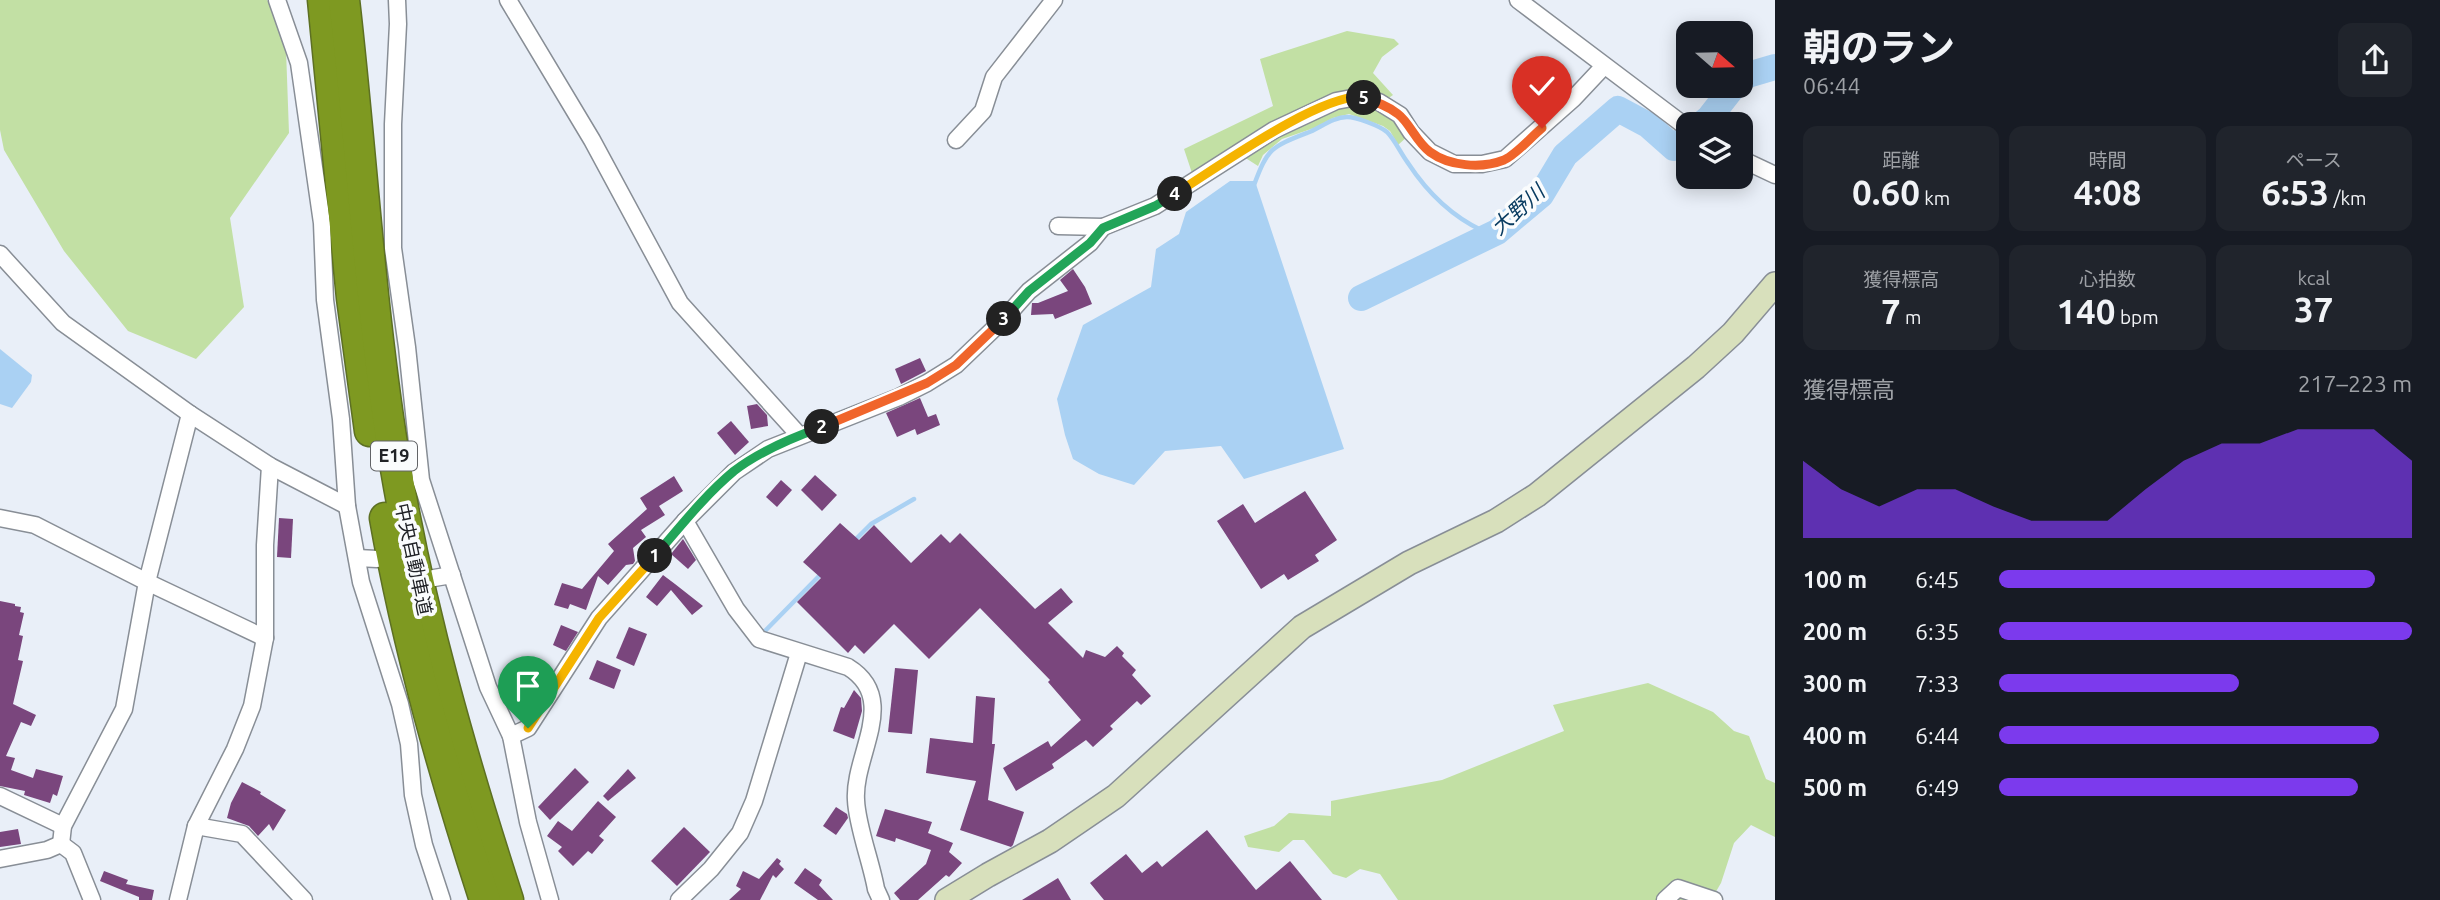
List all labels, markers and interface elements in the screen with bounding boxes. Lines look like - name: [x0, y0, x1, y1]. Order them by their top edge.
- north arrow: [1676, 21, 1754, 98]
- map controls: [1676, 21, 1753, 189]
- button: share: [2338, 23, 2412, 97]
- text: 朝のラン: [1803, 26, 1955, 68]
- pin: [1512, 56, 1572, 128]
- icon: check: [1523, 67, 1561, 105]
- text: 06:44: [1803, 73, 1861, 98]
- pin: 5: [1346, 80, 1382, 116]
- text: 5: [1358, 86, 1369, 108]
- button: layers: [1676, 112, 1753, 189]
- text: 距離: [1882, 149, 1920, 171]
- text: 時間: [2088, 149, 2127, 171]
- text: ペース: [2286, 149, 2342, 171]
- text: 0.60: [1852, 172, 1920, 212]
- text: 4:08: [2074, 172, 2141, 212]
- text: 6:53: [2261, 172, 2329, 212]
- pin: 4: [1158, 176, 1192, 212]
- water label: 大野川: [1486, 178, 1550, 239]
- text: 4: [1169, 182, 1180, 204]
- text: km: [1920, 187, 1950, 209]
- text: /km: [2329, 187, 2366, 209]
- text: kcal: [2297, 267, 2330, 289]
- text: 獲得標高: [1863, 268, 1939, 290]
- text: 心拍数: [2079, 268, 2136, 290]
- text: 37: [2294, 289, 2334, 329]
- text: 7: [1881, 291, 1901, 331]
- text: 140: [2056, 291, 2116, 331]
- pin: 3: [986, 302, 1021, 336]
- text: m: [1901, 306, 1921, 328]
- text: bpm: [2116, 306, 2159, 328]
- text: 3: [998, 307, 1009, 329]
- text: 217–223 m: [2298, 371, 2412, 396]
- text: 獲得標高: [1803, 377, 1895, 402]
- pin: 2: [804, 410, 840, 444]
- text: 2: [816, 415, 827, 437]
- road number: E19: [371, 442, 417, 470]
- street label: 中央自動車道: [391, 501, 437, 617]
- pin: 1: [638, 538, 672, 574]
- text: 1: [649, 544, 660, 566]
- text: 100 m: [1803, 567, 1867, 592]
- text: 6:45: [1915, 567, 1960, 592]
- text: 200 m: [1803, 619, 1867, 644]
- text: 6:35: [1915, 619, 1960, 644]
- pin: [498, 656, 558, 728]
- icon: arrive: [509, 667, 547, 705]
- text: 300 m: [1803, 671, 1867, 696]
- text: 7:33: [1915, 671, 1960, 696]
- text: 400 m: [1803, 723, 1867, 748]
- text: 6:44: [1915, 723, 1960, 748]
- text: 500 m: [1803, 775, 1867, 800]
- text: 6:49: [1915, 775, 1960, 800]

